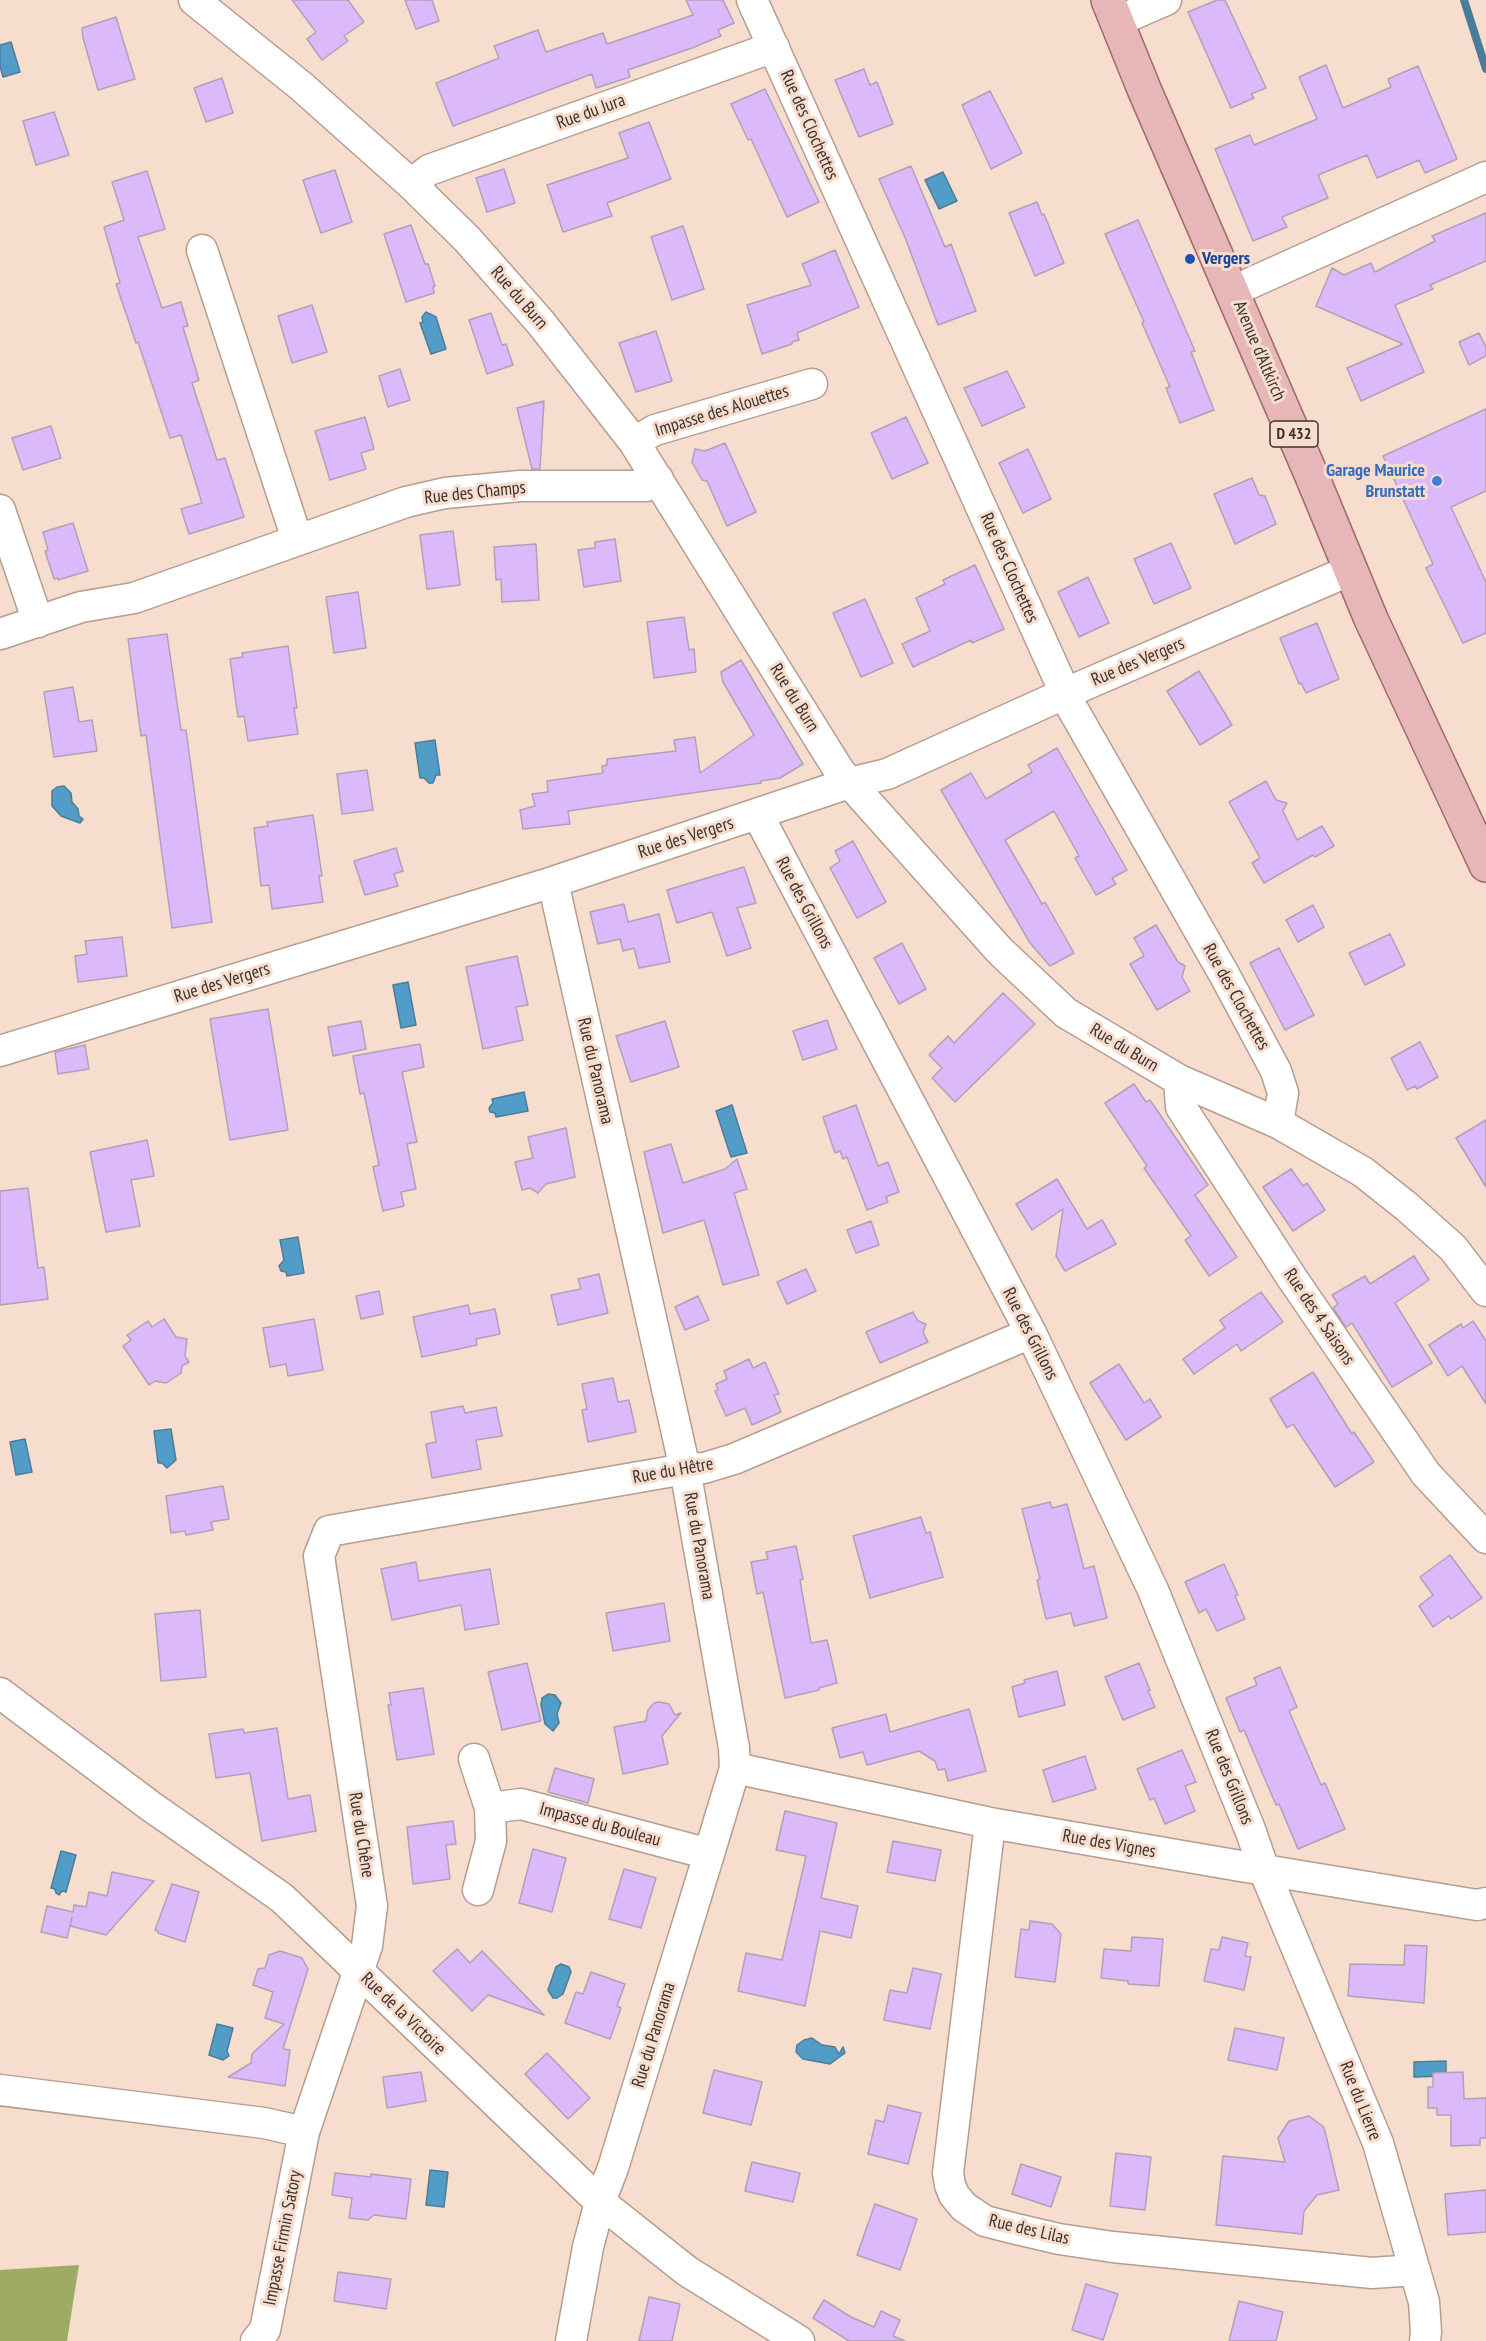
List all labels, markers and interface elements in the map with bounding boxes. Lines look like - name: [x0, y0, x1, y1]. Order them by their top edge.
- street label: Rue des Clochettes: [775, 67, 843, 183]
- street label: Rue du Jura: [554, 90, 628, 134]
- place label: Vergers: [1202, 248, 1250, 270]
- marker: Vergers: [1183, 252, 1197, 266]
- street label: Rue du Burn: [486, 262, 552, 334]
- street label: Avenue d'Altkirch: [1228, 298, 1290, 404]
- street label: Impasse des Alouettes: [653, 380, 791, 442]
- road number: D 432: [1270, 421, 1318, 447]
- place label: Garage Maurice Brunstatt: [1326, 460, 1425, 502]
- marker: Garage Maurice Brunstatt: [1430, 474, 1444, 488]
- street label: Rue des Champs: [423, 477, 527, 509]
- street label: Rue des Clochettes: [975, 510, 1043, 626]
- street label: Rue des Vergers: [1088, 633, 1188, 691]
- street label: Rue du Burn: [765, 660, 823, 736]
- street label: Rue des Vergers: [636, 812, 736, 864]
- street label: Rue des Grillons: [771, 853, 837, 953]
- street label: Rue des Clochettes: [1198, 940, 1274, 1054]
- street label: Rue des Vergers: [172, 958, 272, 1008]
- street label: Rue du Panorama: [572, 1016, 618, 1126]
- street label: Rue du Burn: [1086, 1019, 1162, 1077]
- street label: Rue des 4 Saisons: [1279, 1265, 1359, 1369]
- street label: Rue des Grillons: [998, 1284, 1062, 1384]
- street label: Rue du Hêtre: [631, 1453, 715, 1489]
- street label: Rue du Panorama: [679, 1491, 719, 1601]
- street label: Rue des Grillons: [1200, 1726, 1258, 1828]
- street label: Rue du Chêne: [344, 1791, 378, 1879]
- street label: Impasse du Bouleau: [537, 1798, 663, 1852]
- street label: Rue des Vignes: [1061, 1825, 1157, 1863]
- street label: Rue de la Victoire: [356, 1968, 450, 2060]
- street label: Rue du Panorama: [628, 1980, 680, 2090]
- street label: Rue du Lierre: [1334, 2058, 1386, 2144]
- street label: Impasse Firmin Satory: [259, 2169, 307, 2307]
- street label: Rue des Lilas: [987, 2210, 1071, 2250]

